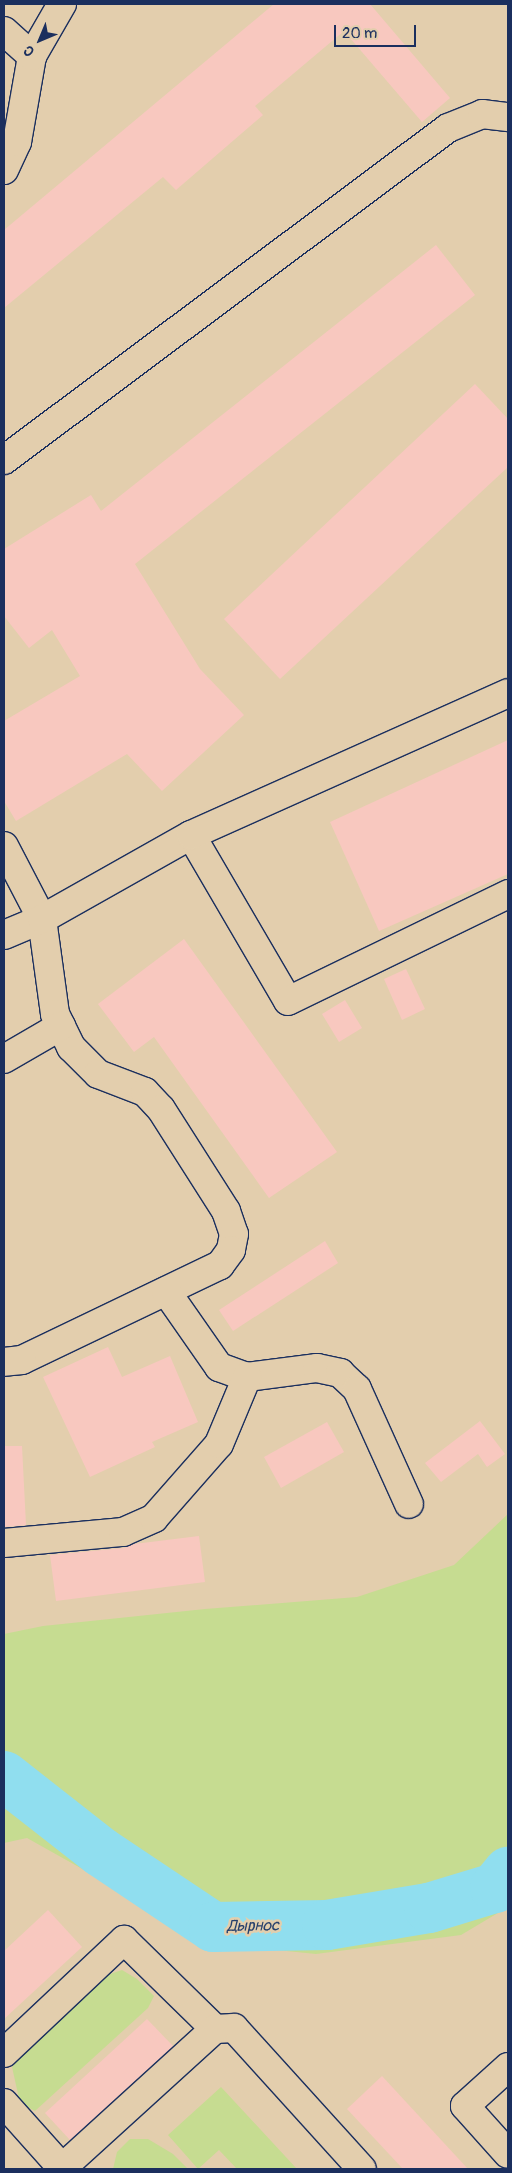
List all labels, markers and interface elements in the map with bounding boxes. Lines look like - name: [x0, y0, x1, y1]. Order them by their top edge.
- north arrow: [15, 15, 65, 65]
- scale bar: [337, 15, 420, 47]
- text: 20 m: [342, 24, 377, 43]
- text: С: [20, 42, 38, 60]
- water label: Дырнос: [227, 1916, 279, 1936]

